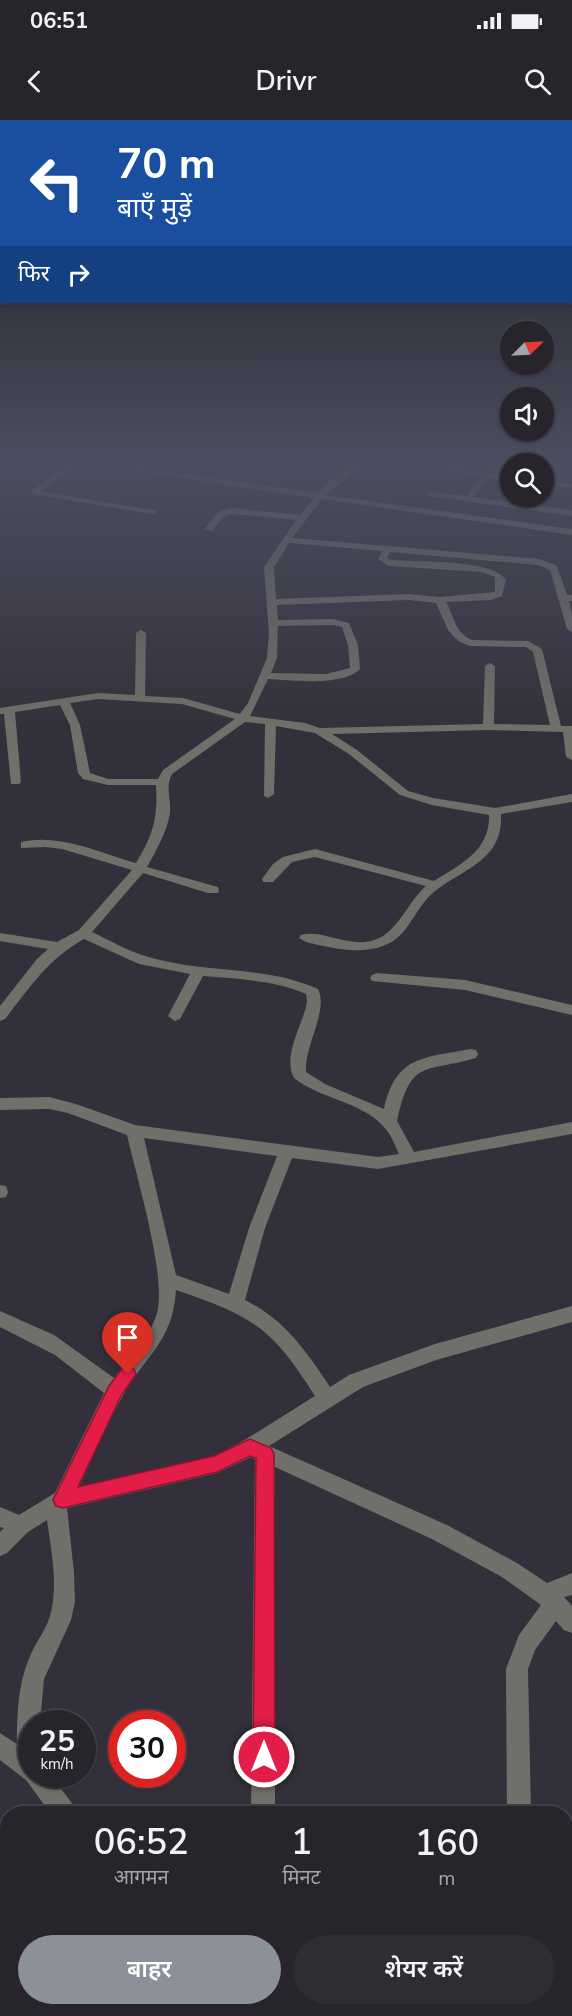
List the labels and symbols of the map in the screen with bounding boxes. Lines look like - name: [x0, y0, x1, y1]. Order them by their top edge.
- north arrow: [500, 321, 554, 375]
- pin: [102, 1312, 153, 1374]
- speed limit sign: 30: [108, 1710, 186, 1788]
- position arrow: [232, 1725, 296, 1789]

